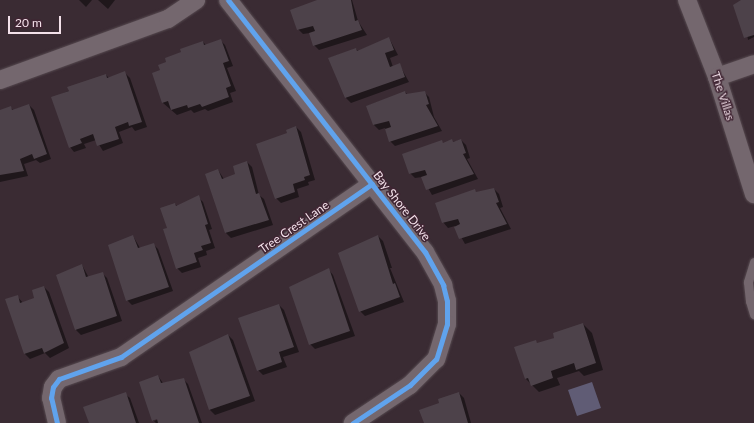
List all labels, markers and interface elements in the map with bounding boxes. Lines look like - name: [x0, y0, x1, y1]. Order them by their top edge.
- scale bar: [10, 8, 63, 34]
- text: 20 m: [15, 15, 42, 30]
- street label: The Villas: [708, 70, 738, 122]
- street label: Bay Shore Drive: [370, 168, 434, 244]
- street label: Tree Crest Lane: [256, 198, 332, 256]

